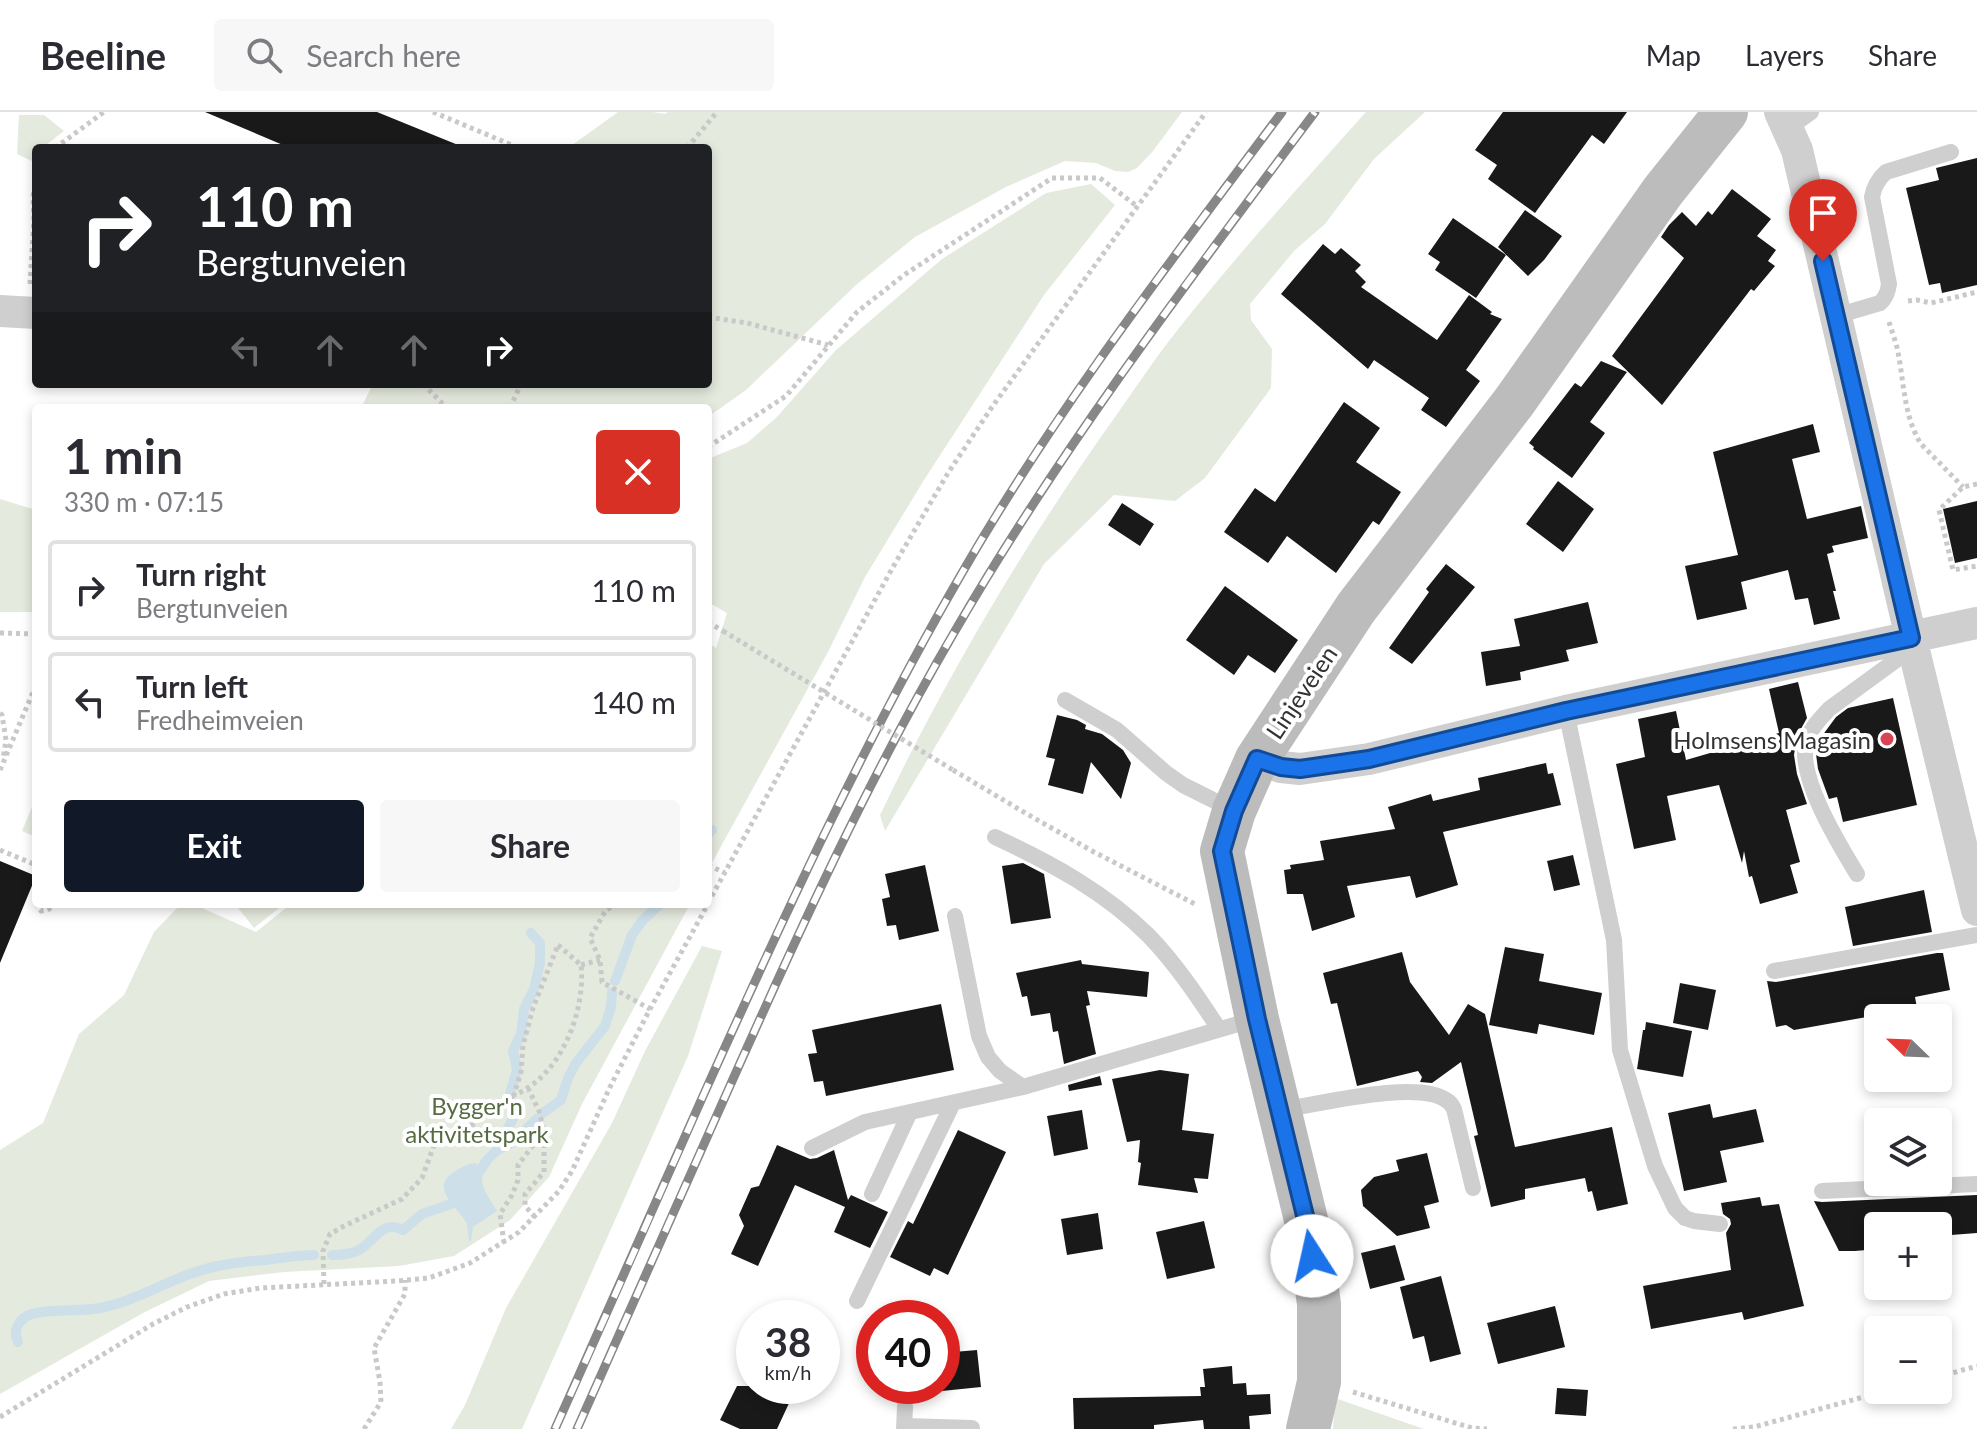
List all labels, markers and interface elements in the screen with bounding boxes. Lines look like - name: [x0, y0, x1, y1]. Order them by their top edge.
- search box: [214, 19, 774, 91]
- text: Beeline: [40, 32, 166, 78]
- icon: search: [242, 33, 286, 77]
- text: Search here: [306, 37, 461, 73]
- text: Map: [1646, 38, 1701, 72]
- text: Layers: [1745, 38, 1824, 72]
- text: Share: [1868, 38, 1937, 72]
- text: 110 m: [196, 172, 354, 239]
- icon: right: [64, 176, 168, 280]
- pin: [1789, 179, 1857, 261]
- icon: arrive: [1801, 191, 1845, 235]
- text: Bergtunveien: [196, 240, 407, 284]
- icon: left: [224, 328, 268, 372]
- icon: ahead: [308, 328, 352, 372]
- icon: ahead: [392, 328, 436, 372]
- icon: right: [476, 328, 520, 372]
- text: 1 min: [64, 427, 183, 484]
- button: close: [596, 430, 680, 514]
- text: 330 m · 07:15: [64, 486, 224, 518]
- text: Turn right: [136, 556, 266, 592]
- icon: right: [68, 568, 112, 612]
- text: 110 m: [591, 572, 676, 608]
- text: Bergtunveien: [136, 592, 288, 624]
- street label: Linjeveien: [1259, 640, 1343, 744]
- text: Turn left: [136, 668, 248, 704]
- icon: left: [68, 680, 112, 724]
- text: 140 m: [591, 684, 676, 720]
- text: Fredheimveien: [136, 704, 304, 736]
- place label: Holmsens Magasin: [1673, 725, 1871, 754]
- marker: Holmsens Magasin: [1878, 730, 1896, 748]
- button: Exit: [64, 800, 364, 892]
- button: Share: [380, 800, 680, 892]
- north arrow: [1864, 1004, 1952, 1092]
- map controls: [1864, 1004, 1952, 1404]
- park label: Bygger'n aktivitetspark: [405, 1091, 550, 1148]
- button: layers: [1864, 1108, 1952, 1196]
- button: +: [1864, 1212, 1952, 1300]
- position arrow: [1270, 1214, 1354, 1298]
- speed limit sign: 40: [856, 1300, 960, 1404]
- button: −: [1864, 1316, 1952, 1404]
- text: 38: [765, 1318, 811, 1366]
- text: km/h: [765, 1360, 811, 1384]

